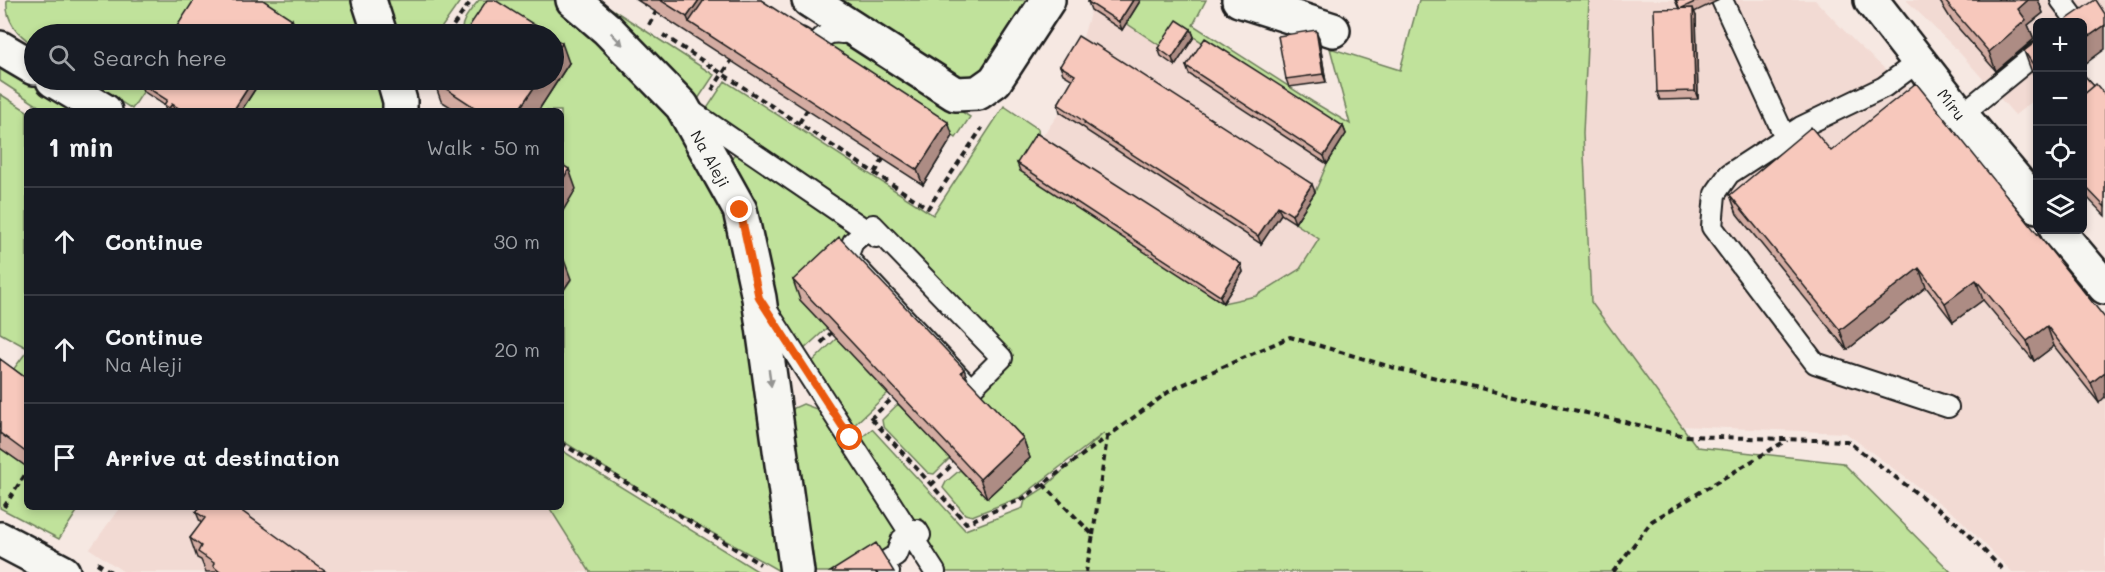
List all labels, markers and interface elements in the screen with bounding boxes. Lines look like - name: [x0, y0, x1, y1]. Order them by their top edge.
- map controls: [2033, 18, 2087, 234]
- button: +: [2033, 18, 2087, 72]
- search box: [24, 24, 564, 90]
- one-way arrow: [609, 31, 623, 45]
- icon: search: [45, 41, 78, 74]
- text: Search here: [93, 43, 227, 72]
- button: −: [2033, 72, 2087, 126]
- street label: Míru: [1933, 84, 1971, 124]
- street label: Na Aleji: [687, 126, 735, 191]
- button: locate: [2033, 126, 2087, 180]
- text: 1 min: [48, 130, 113, 164]
- text: Walk · 50 m: [426, 134, 540, 160]
- button: layers: [2033, 180, 2087, 234]
- route end: [726, 196, 752, 222]
- icon: ahead: [48, 225, 81, 258]
- text: Continue: [105, 227, 203, 256]
- text: 30 m: [494, 228, 540, 254]
- text: Continue: [105, 322, 203, 351]
- icon: ahead: [48, 333, 81, 366]
- text: 20 m: [494, 336, 540, 362]
- text: Na Aleji: [105, 351, 183, 377]
- one-way arrow: [765, 369, 775, 388]
- route start: [836, 424, 862, 450]
- icon: arrive: [48, 441, 81, 474]
- text: Arrive at destination: [105, 443, 340, 472]

